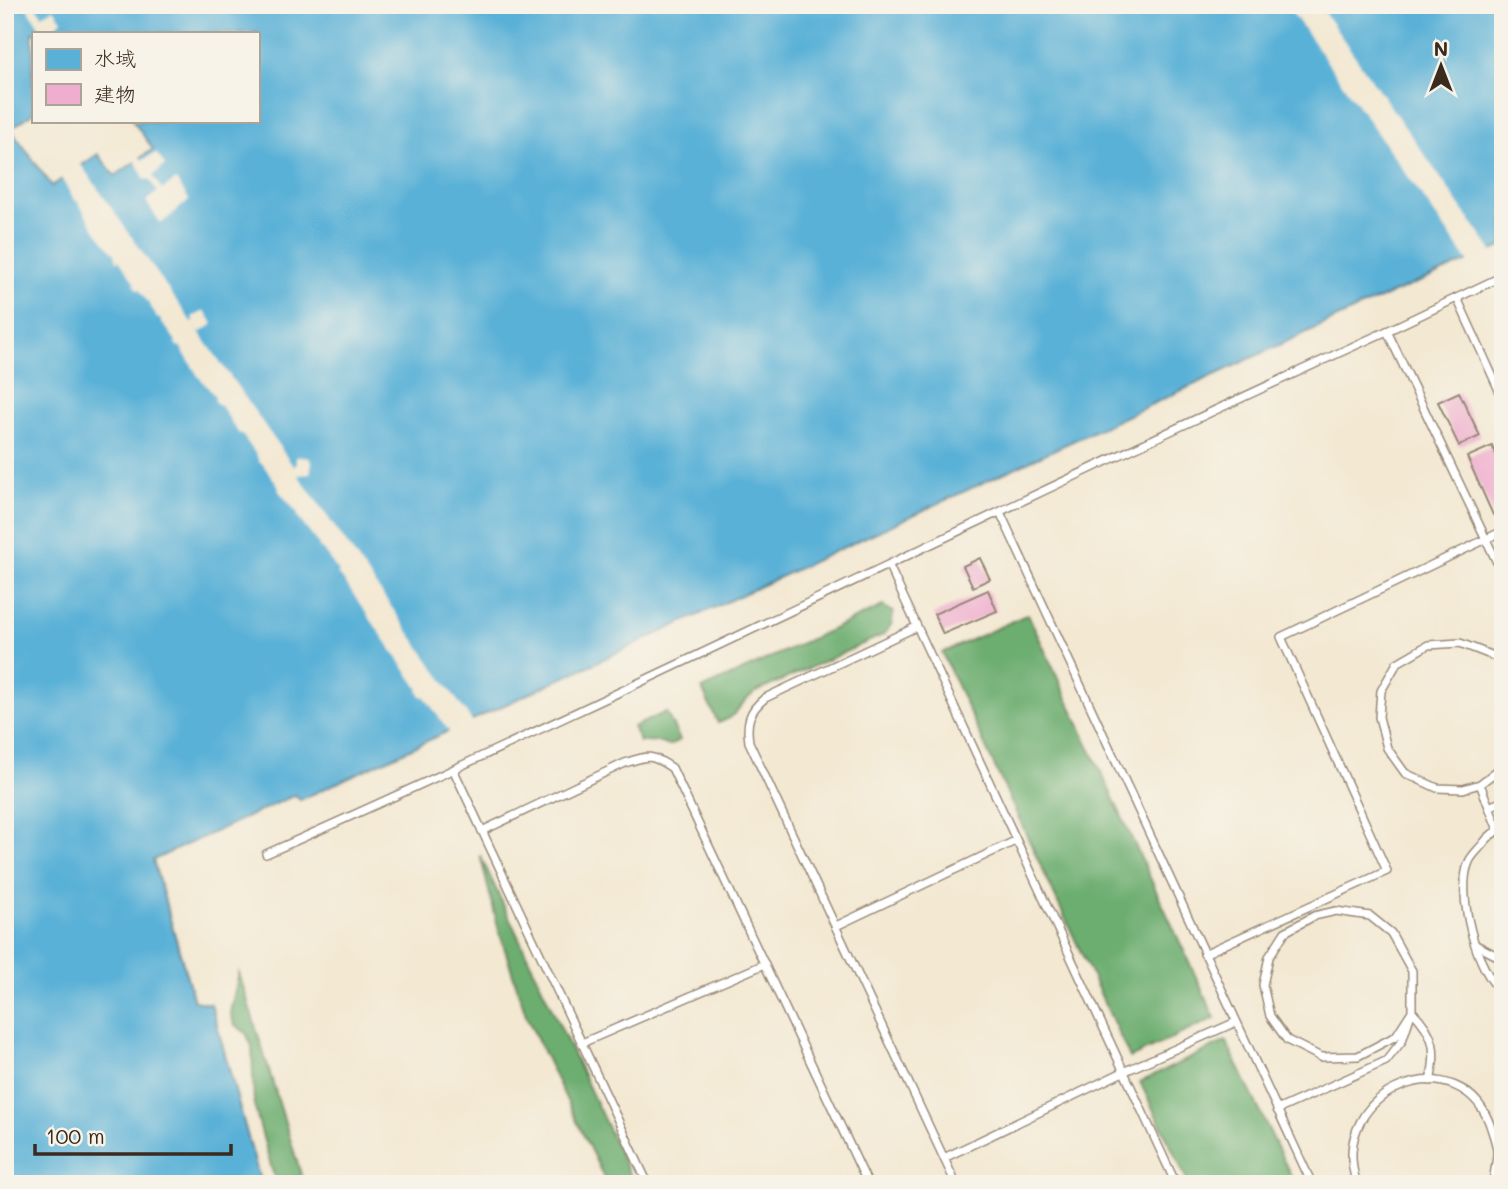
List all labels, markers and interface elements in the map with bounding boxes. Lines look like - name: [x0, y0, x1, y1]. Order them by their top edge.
- legend: [32, 32, 259, 122]
- north arrow: [1406, 32, 1476, 102]
- text: N: [1434, 36, 1448, 61]
- text: 水域: [94, 44, 136, 71]
- text: 建物: [94, 80, 136, 107]
- scale bar: [35, 1112, 231, 1156]
- text: 100 m: [46, 1122, 105, 1149]

